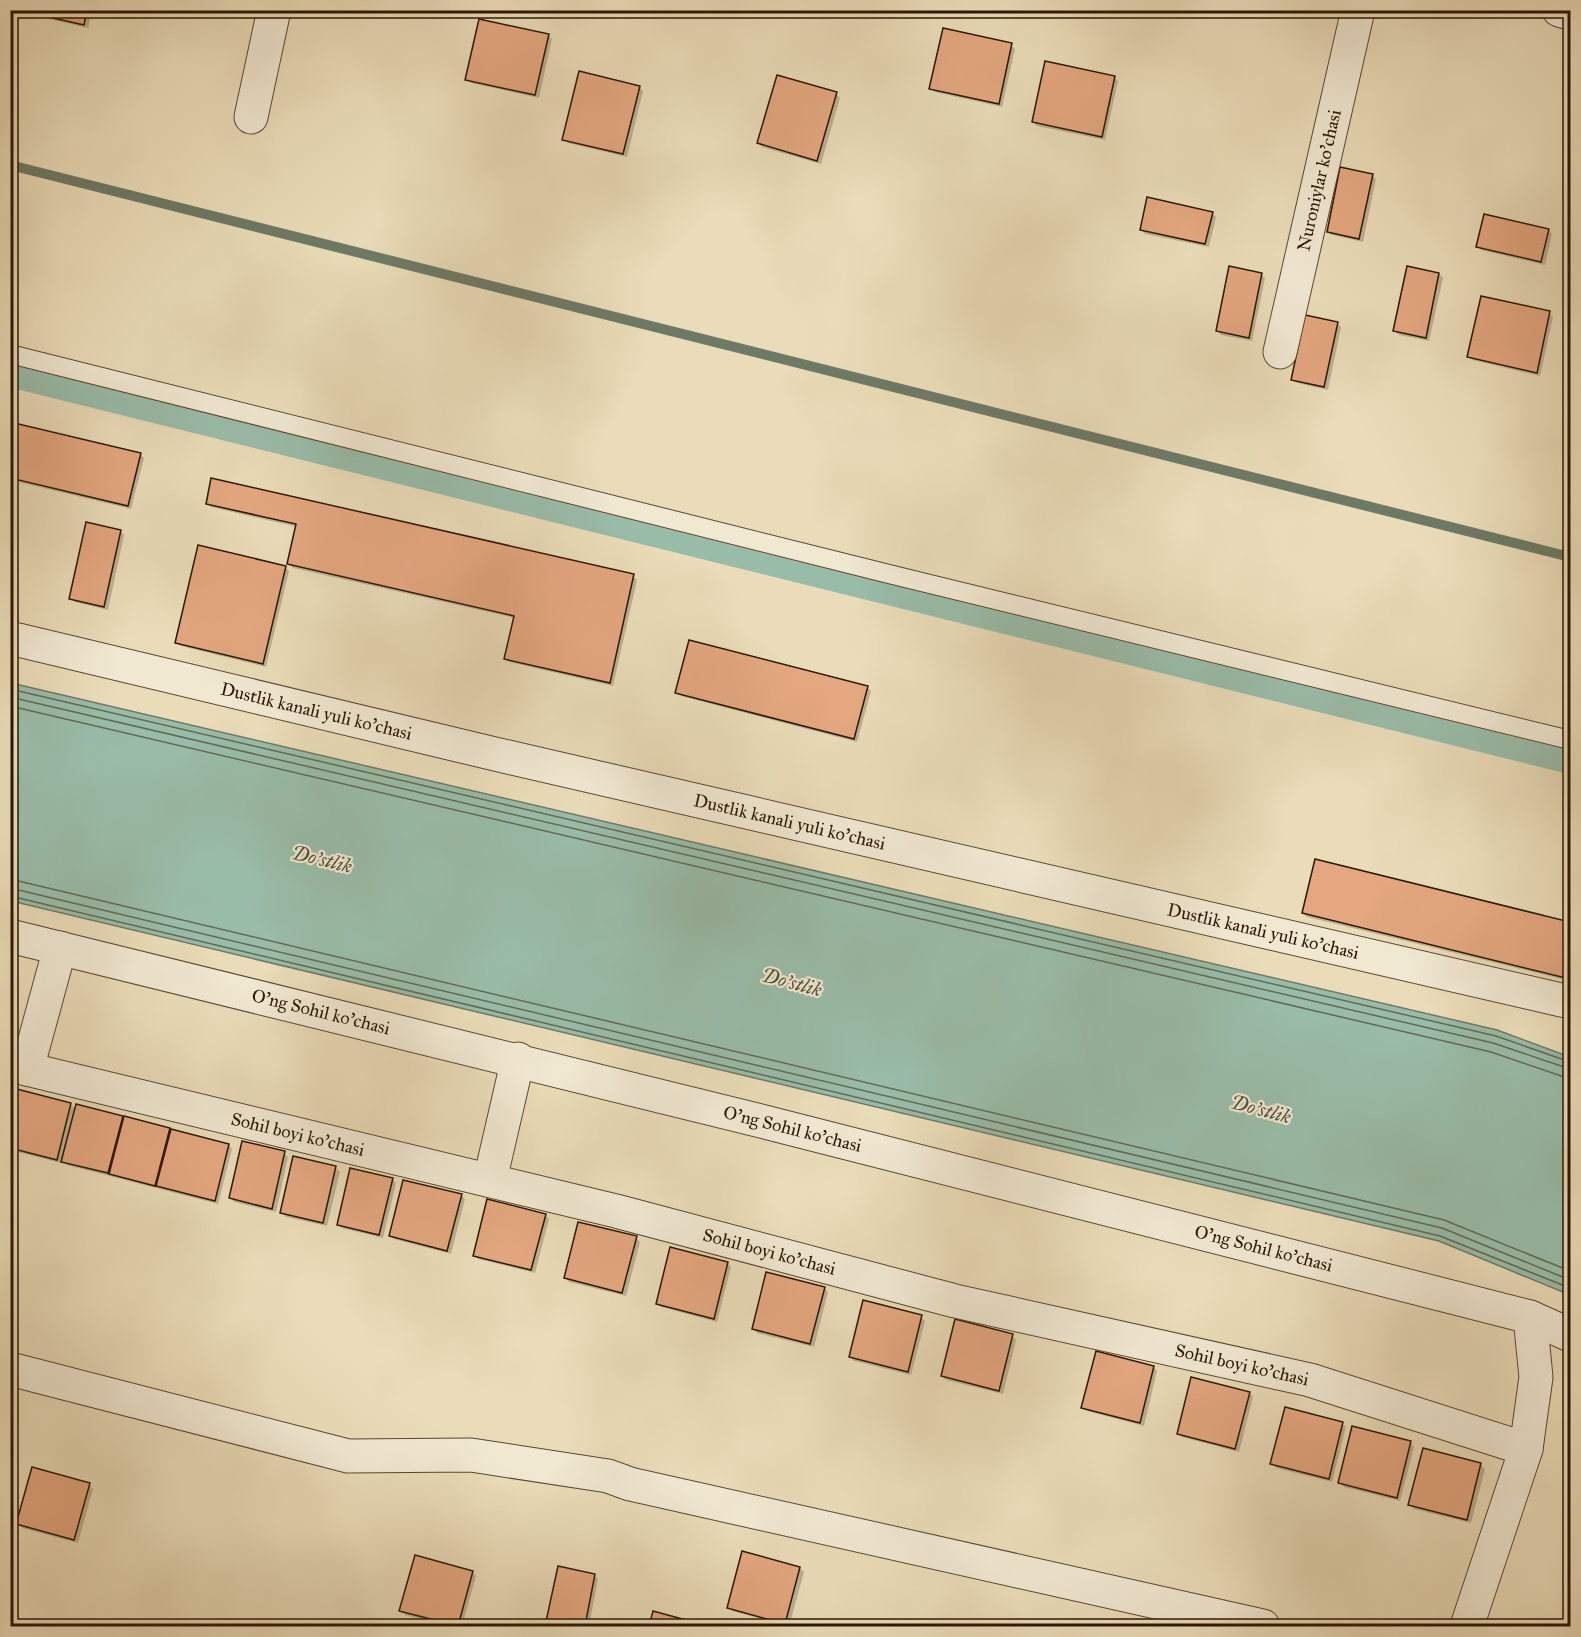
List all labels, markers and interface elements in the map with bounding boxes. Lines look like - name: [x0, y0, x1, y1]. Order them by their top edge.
- street label: Nuroniylar ko'chasi: [1292, 107, 1346, 253]
- street label: Dustlik kanali yuli ko'chasi: [218, 678, 414, 745]
- street label: Dustlik kanali yuli ko'chasi: [692, 789, 888, 855]
- water label: Do'stlik: [289, 840, 355, 878]
- street label: Dustlik kanali yuli ko'chasi: [1165, 898, 1361, 964]
- water label: Do'stlik: [759, 962, 825, 1002]
- street label: O'ng Sohil ko'chasi: [249, 984, 392, 1039]
- water label: Do'stlik: [1228, 1089, 1294, 1129]
- street label: O'ng Sohil ko'chasi: [721, 1101, 864, 1157]
- street label: Sohil boyi ko'chasi: [229, 1108, 367, 1161]
- street label: O'ng Sohil ko'chasi: [1192, 1220, 1335, 1277]
- street label: Sohil boyi ko'chasi: [700, 1224, 838, 1280]
- street label: Sohil boyi ko'chasi: [1173, 1339, 1311, 1390]

